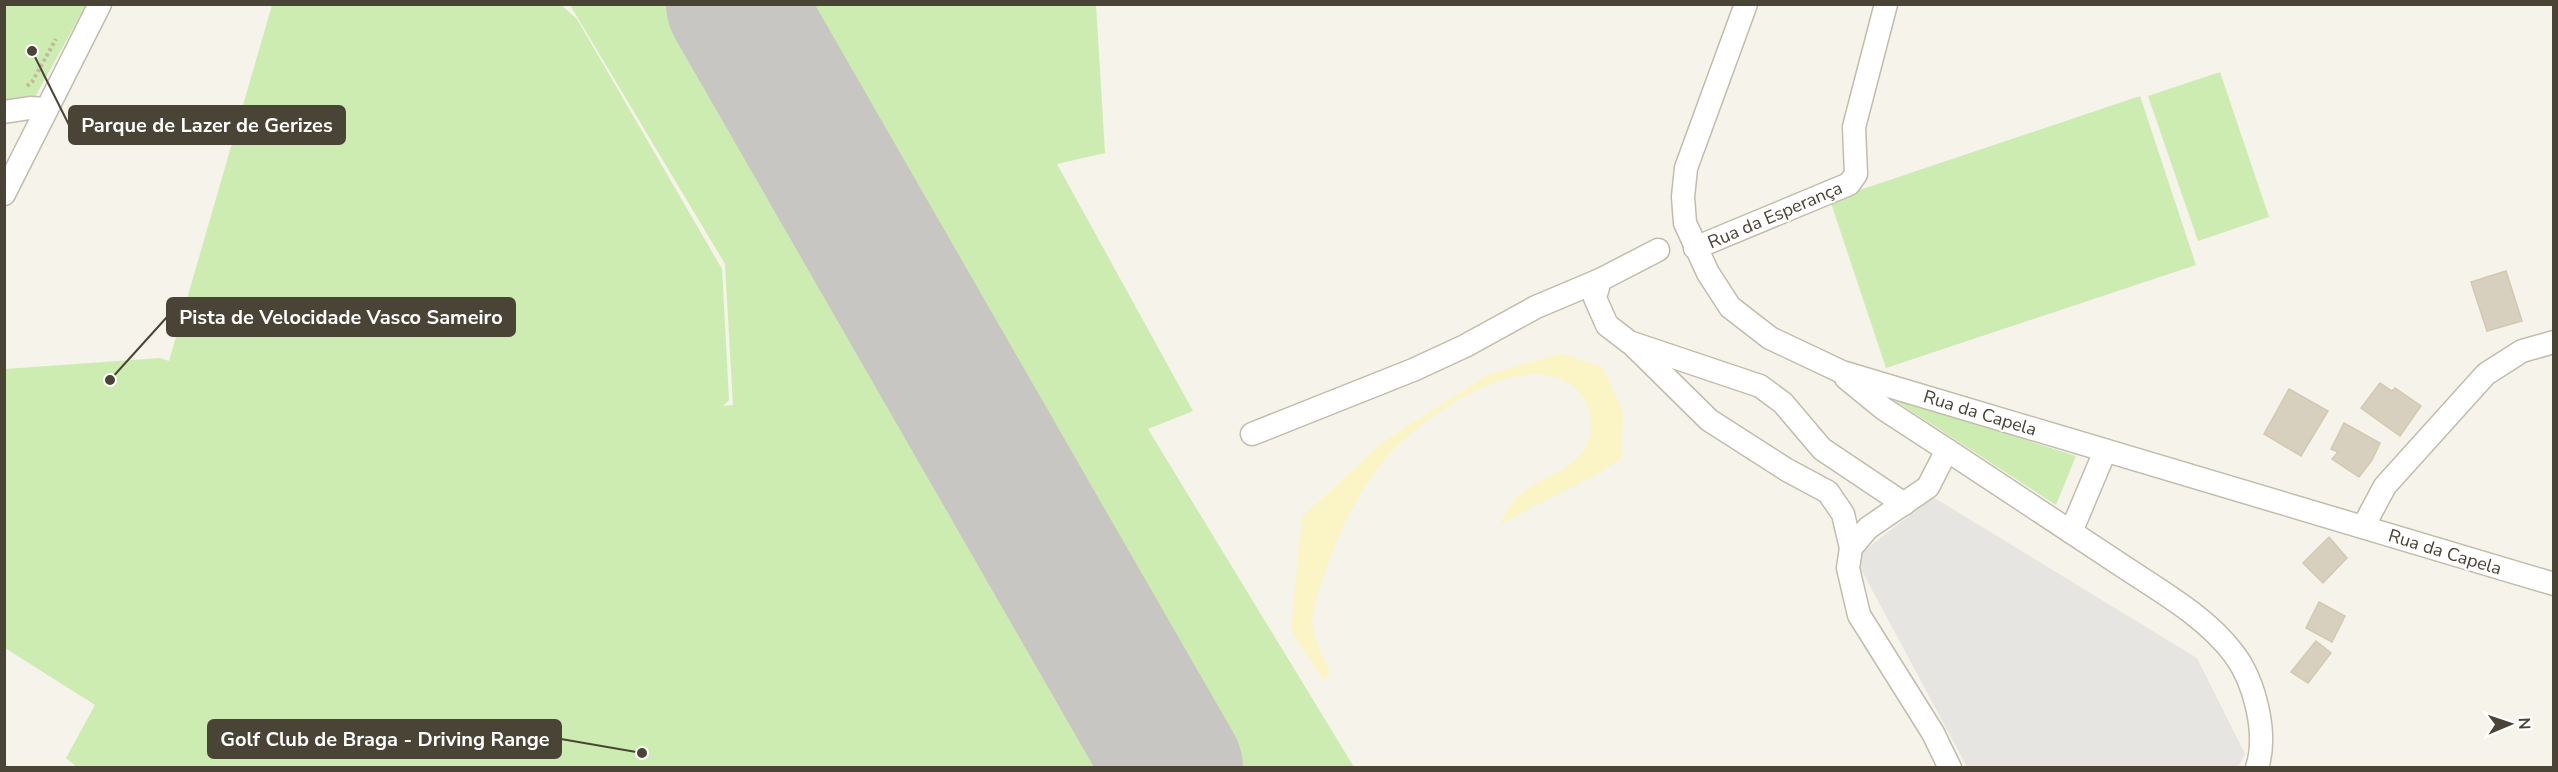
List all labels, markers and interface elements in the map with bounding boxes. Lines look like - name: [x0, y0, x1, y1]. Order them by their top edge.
- callout: Parque de Lazer de Gerizes: [69, 106, 345, 144]
- text: Parque de Lazer de Gerizes: [81, 112, 333, 139]
- street label: Rua da Esperança: [1704, 176, 1846, 254]
- callout: Pista de Velocidade Vasco Sameiro: [167, 298, 515, 336]
- text: Pista de Velocidade Vasco Sameiro: [179, 304, 503, 331]
- street label: Rua da Capela: [1920, 384, 2040, 442]
- street label: Rua da Capela: [2385, 523, 2505, 581]
- north arrow: [2480, 694, 2540, 754]
- text: N: [2513, 717, 2535, 730]
- callout: Golf Club de Braga - Driving Range: [208, 720, 561, 758]
- text: Golf Club de Braga - Driving Range: [220, 726, 550, 753]

